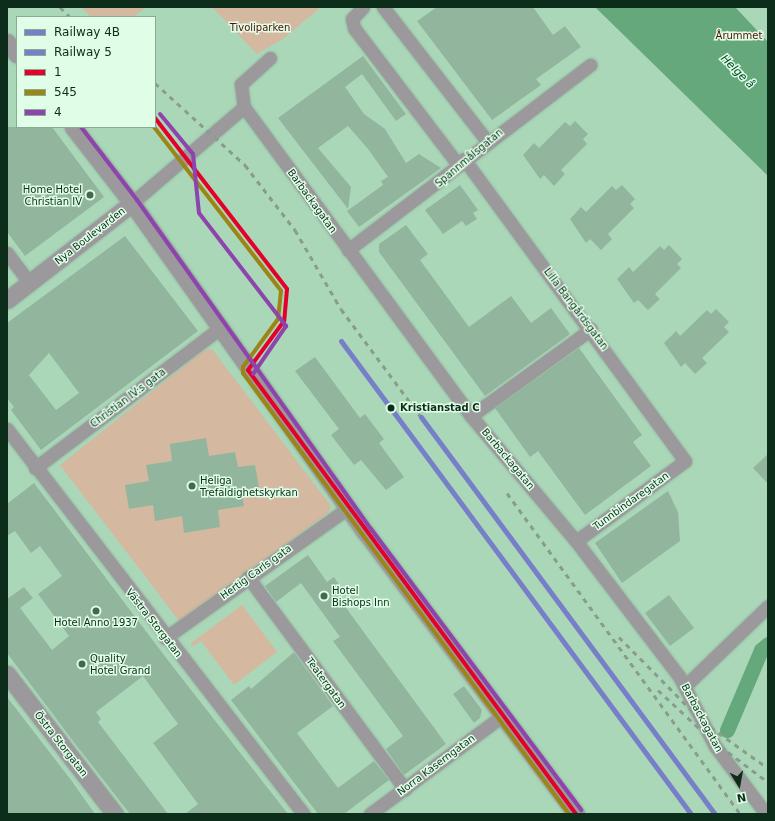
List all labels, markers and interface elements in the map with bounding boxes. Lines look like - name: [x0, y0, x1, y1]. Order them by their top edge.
- legend: [16, 16, 156, 128]
- park label: Tivoliparken: [230, 22, 290, 34]
- text: Railway 4B: [54, 25, 120, 39]
- park label: Årummet: [716, 30, 762, 42]
- text: Railway 5: [54, 45, 112, 59]
- water label: Helge å: [717, 52, 757, 92]
- text: 1: [54, 65, 62, 79]
- text: 545: [54, 85, 77, 99]
- text: 4: [54, 105, 62, 119]
- street label: Spannmålsgatan: [433, 126, 505, 190]
- street label: Barbackagatan: [285, 167, 339, 235]
- place label: Home Hotel Christian IV: [23, 183, 82, 206]
- marker: Home Hotel Christian IV: [85, 190, 95, 200]
- street label: Nya Boulevarden: [53, 205, 127, 267]
- street label: Lilla Bangårdsgatan: [541, 266, 611, 352]
- street label: Christian IV:s gata: [88, 366, 168, 430]
- marker: Kristianstad C: [384, 401, 398, 415]
- place label: Kristianstad C: [400, 402, 480, 414]
- street label: Barbackagatan: [479, 426, 537, 492]
- street label: Tunnbindaregatan: [591, 470, 671, 532]
- place label: Heliga Trefaldighetskyrkan: [200, 474, 298, 498]
- marker: Heliga Trefaldighetskyrkan: [187, 481, 197, 491]
- street label: Hertig Carls gata: [218, 542, 294, 602]
- place label: Hotel Bishops Inn: [332, 584, 390, 608]
- street label: Västra Storgatan: [123, 586, 185, 660]
- marker: Hotel Bishops Inn: [319, 591, 329, 601]
- marker: Hotel Anno 1937: [91, 606, 101, 616]
- place label: Hotel Anno 1937: [54, 617, 138, 629]
- place label: Quality Hotel Grand: [90, 652, 150, 676]
- street label: Teatergatan: [304, 655, 348, 711]
- marker: Quality Hotel Grand: [77, 659, 87, 669]
- street label: Barbackagatan: [679, 682, 725, 754]
- street label: Östra Storgatan: [32, 709, 90, 779]
- street label: Norra Kaserngatan: [395, 732, 477, 798]
- north arrow: [719, 765, 759, 805]
- text: N: [736, 790, 747, 805]

